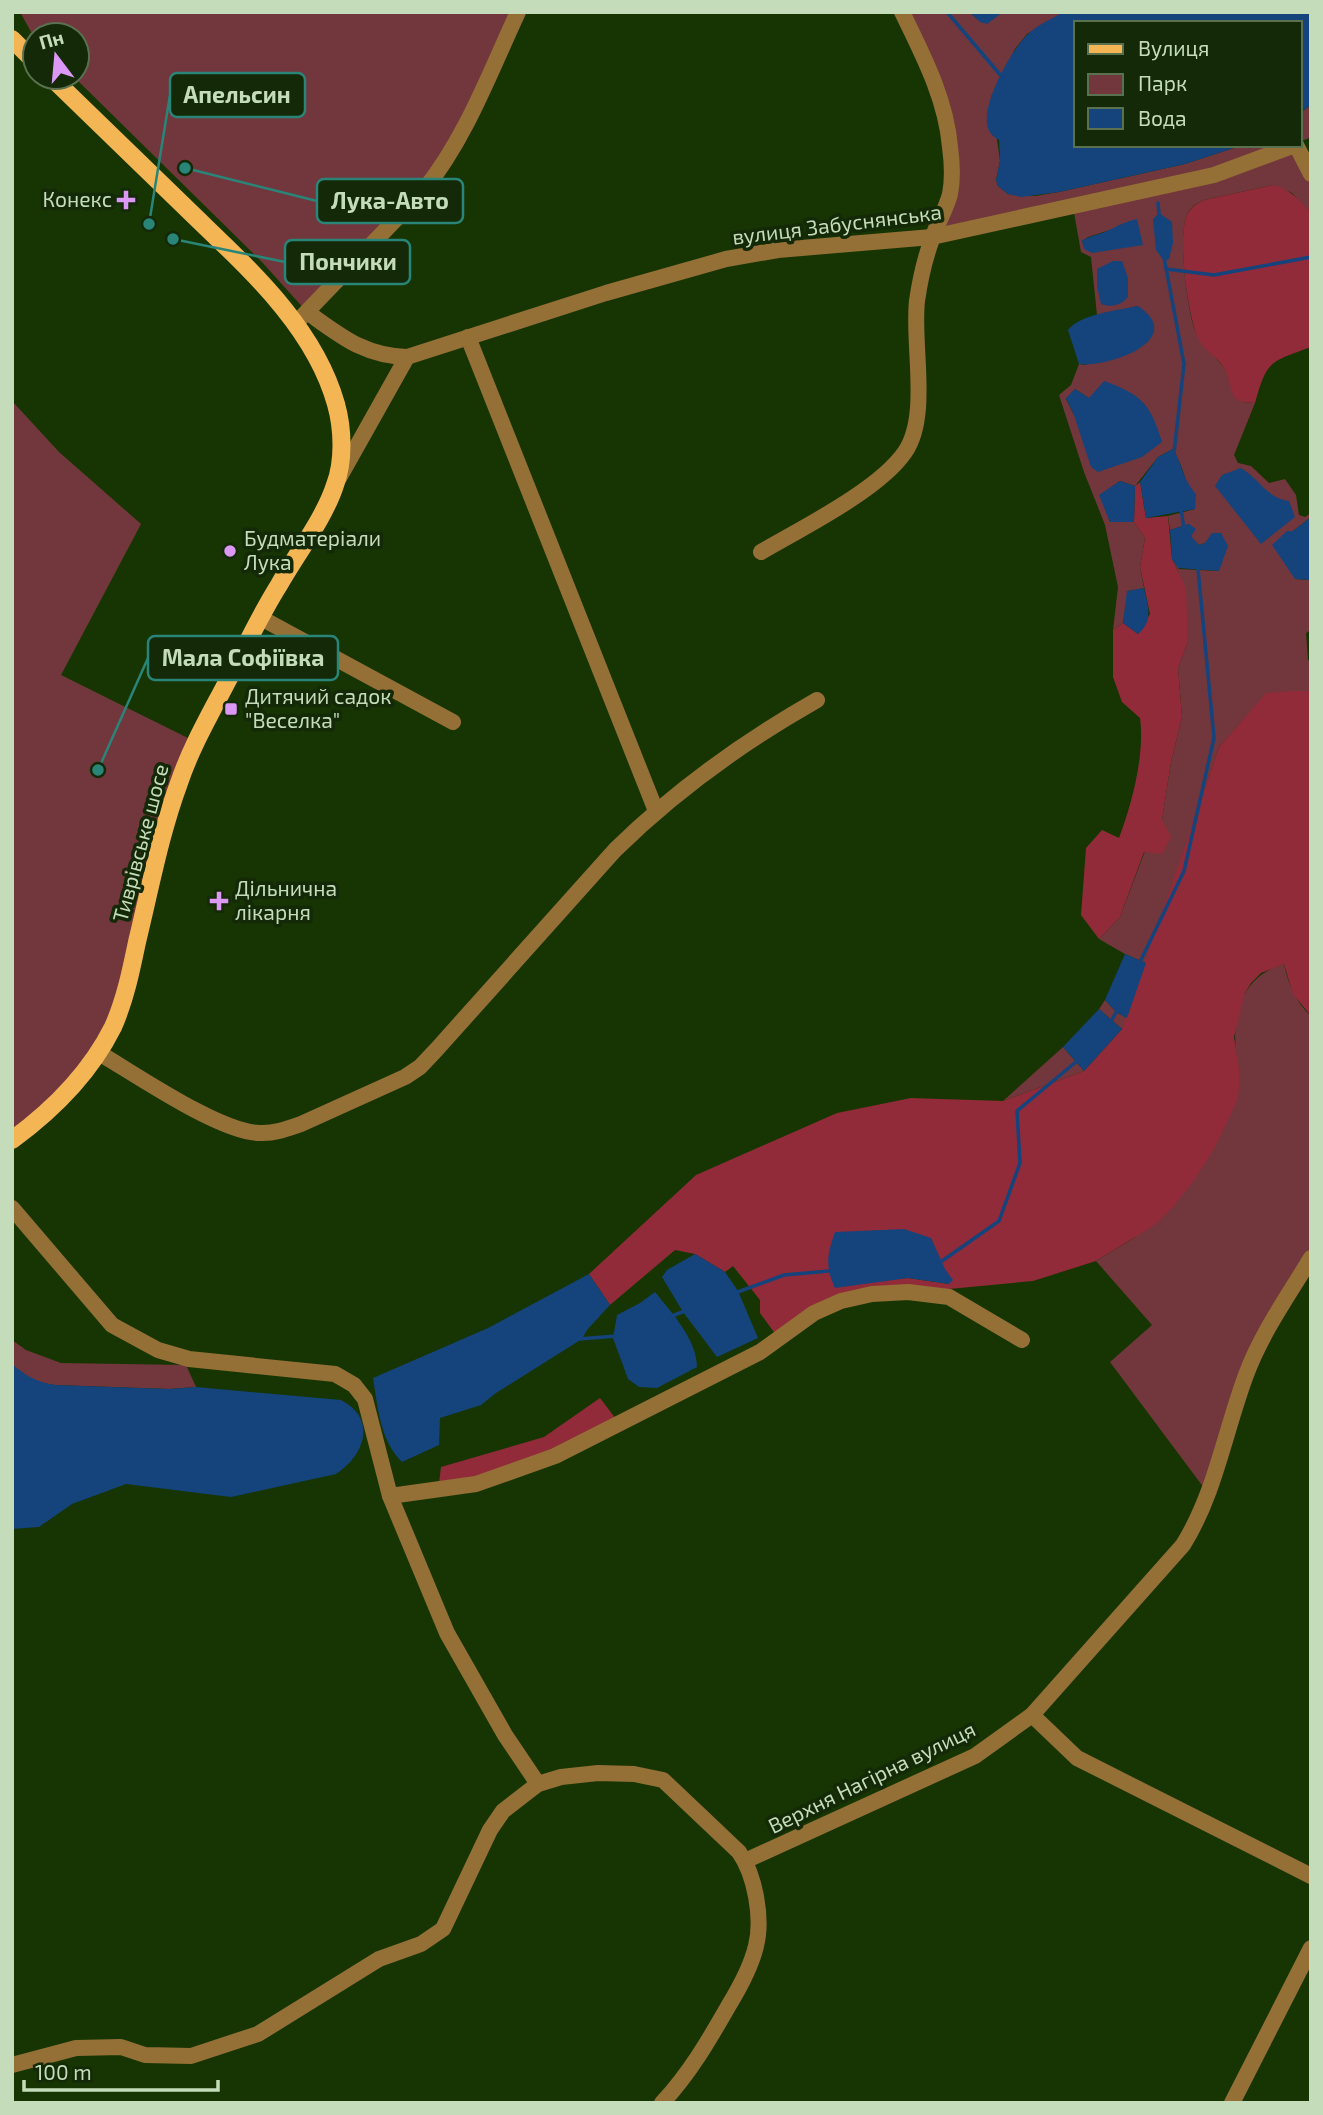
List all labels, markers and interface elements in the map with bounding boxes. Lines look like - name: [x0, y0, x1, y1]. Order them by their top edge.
- north arrow: [21, 21, 91, 91]
- legend: [1074, 21, 1302, 147]
- text: Пн: [36, 25, 66, 54]
- text: Вулиця: [1138, 35, 1209, 61]
- text: Парк: [1138, 70, 1187, 95]
- callout: Апельсин: [170, 73, 305, 117]
- text: Апельсин: [183, 80, 291, 108]
- text: Вода: [1138, 105, 1187, 130]
- callout: Лука-Авто: [317, 179, 463, 223]
- place label: Конекс: [42, 186, 112, 211]
- text: Лука-Авто: [331, 186, 449, 214]
- marker: Конекс: [118, 192, 134, 208]
- street label: вулиця Забуснянська: [731, 198, 943, 250]
- callout: Пончики: [285, 240, 410, 284]
- text: Пончики: [299, 247, 397, 275]
- place label: Будматеріали Лука: [244, 525, 381, 575]
- marker: Будматеріали Лука: [222, 543, 238, 559]
- callout: Мала Софіївка: [148, 636, 338, 680]
- text: Мала Софіївка: [162, 643, 324, 671]
- place label: Дитячий садок "Веселка": [245, 683, 392, 732]
- marker: Дитячий садок "Веселка": [223, 701, 239, 717]
- street label: Тиврівське шосе: [106, 761, 173, 924]
- place label: Дільнична лікарня: [235, 875, 337, 924]
- marker: Дільнична лікарня: [209, 891, 229, 911]
- street label: Верхня Нагірна вулиця: [764, 1716, 979, 1839]
- scale bar: [24, 2048, 219, 2092]
- text: 100 m: [35, 2059, 92, 2084]

